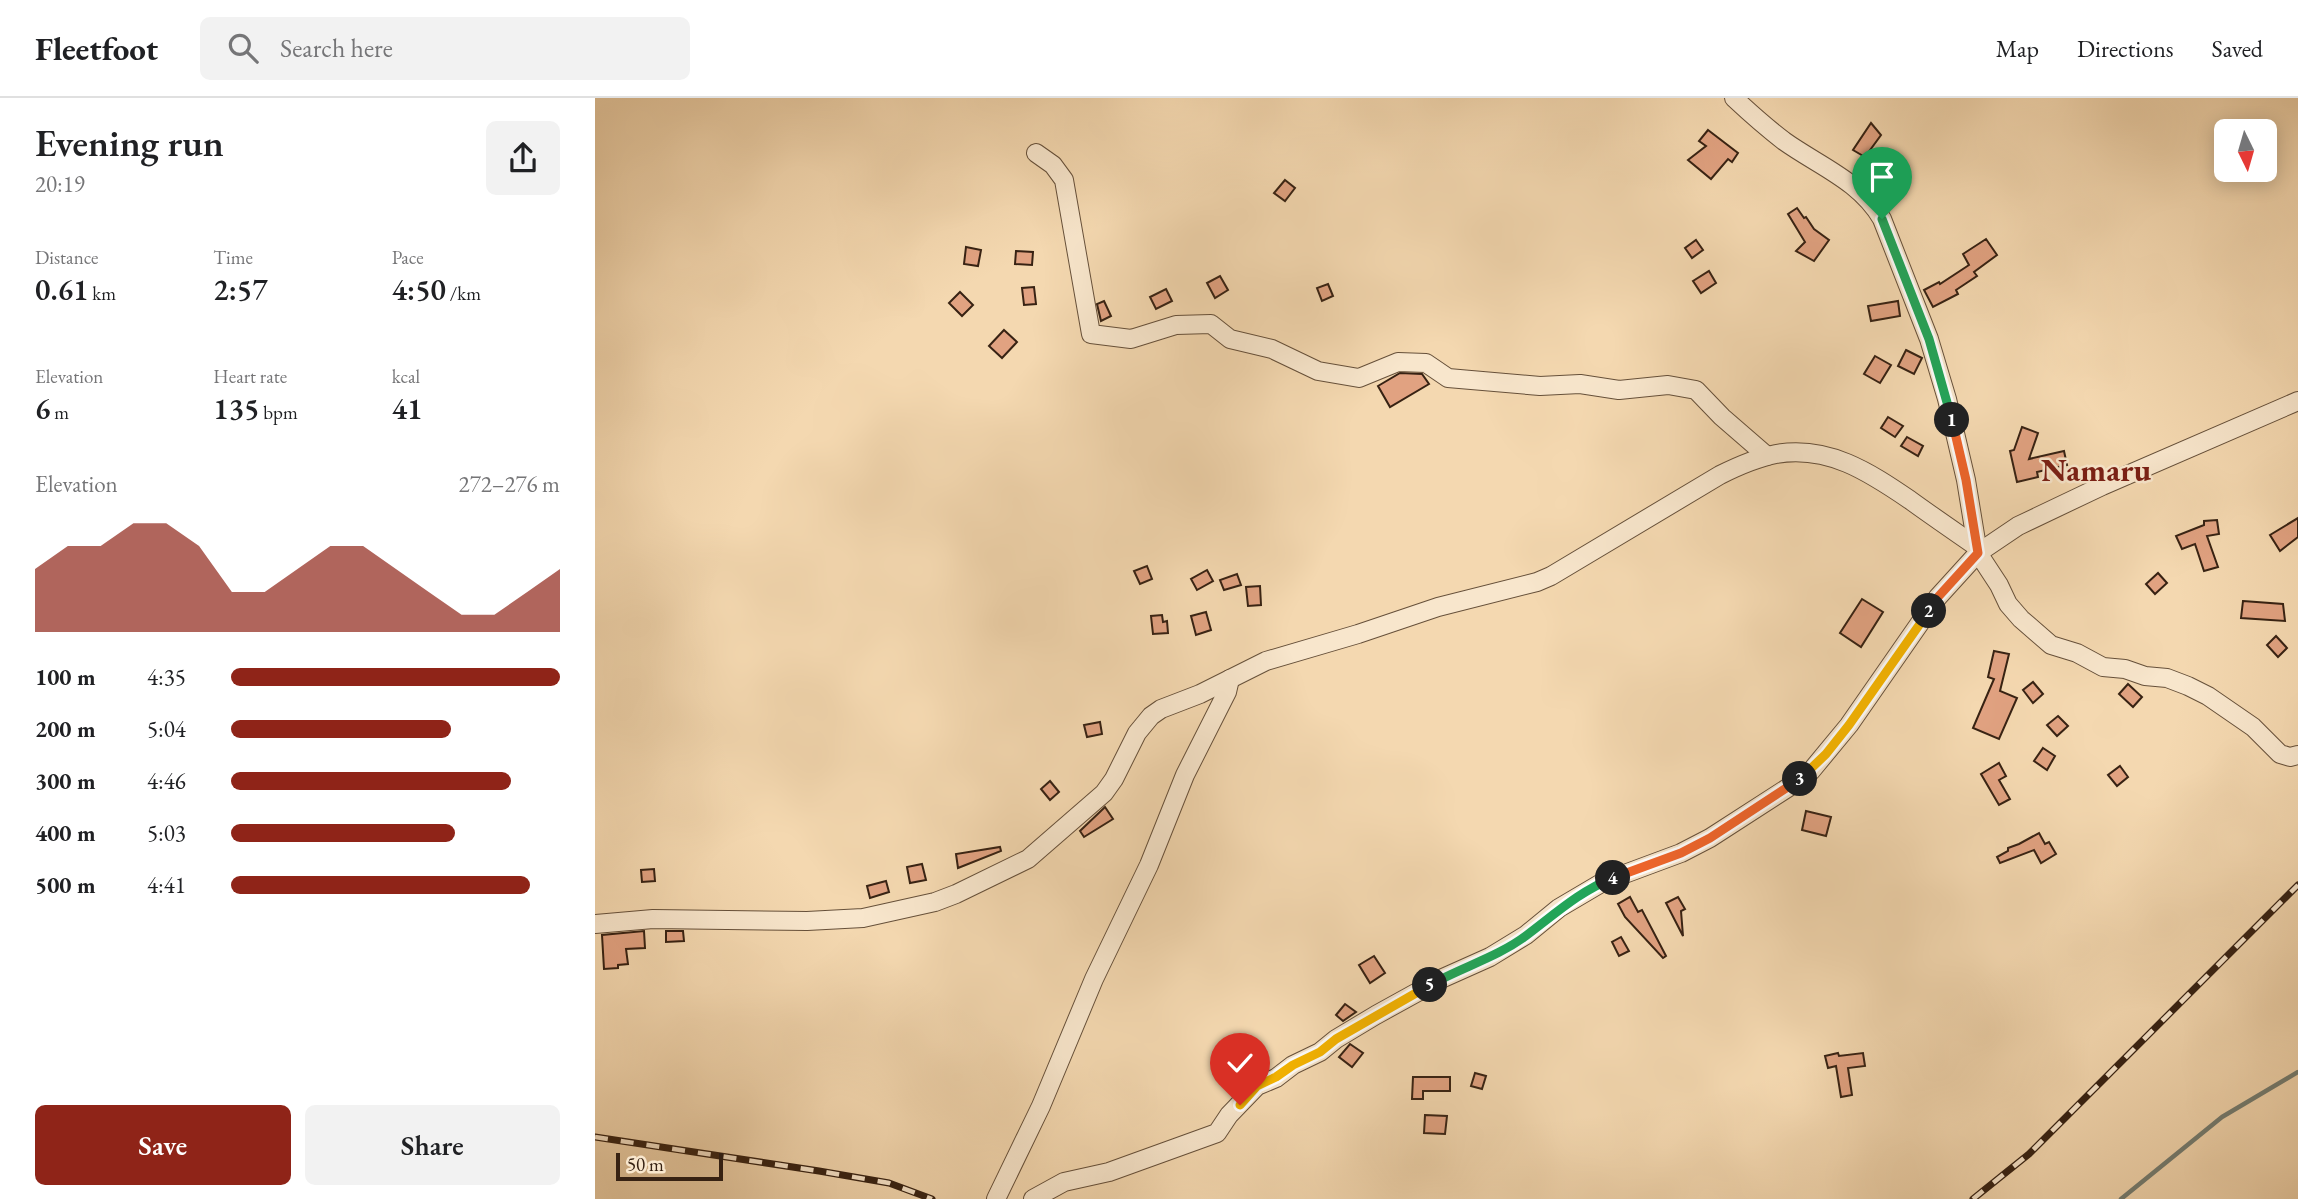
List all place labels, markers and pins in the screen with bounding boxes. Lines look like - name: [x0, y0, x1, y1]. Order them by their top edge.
- pin: [1852, 147, 1912, 219]
- pin: 1: [1935, 402, 1969, 438]
- pin: 2: [1911, 594, 1947, 628]
- pin: 3: [1783, 762, 1817, 796]
- pin: 4: [1595, 860, 1631, 896]
- pin: 5: [1413, 968, 1447, 1002]
- pin: [1210, 1033, 1270, 1105]

